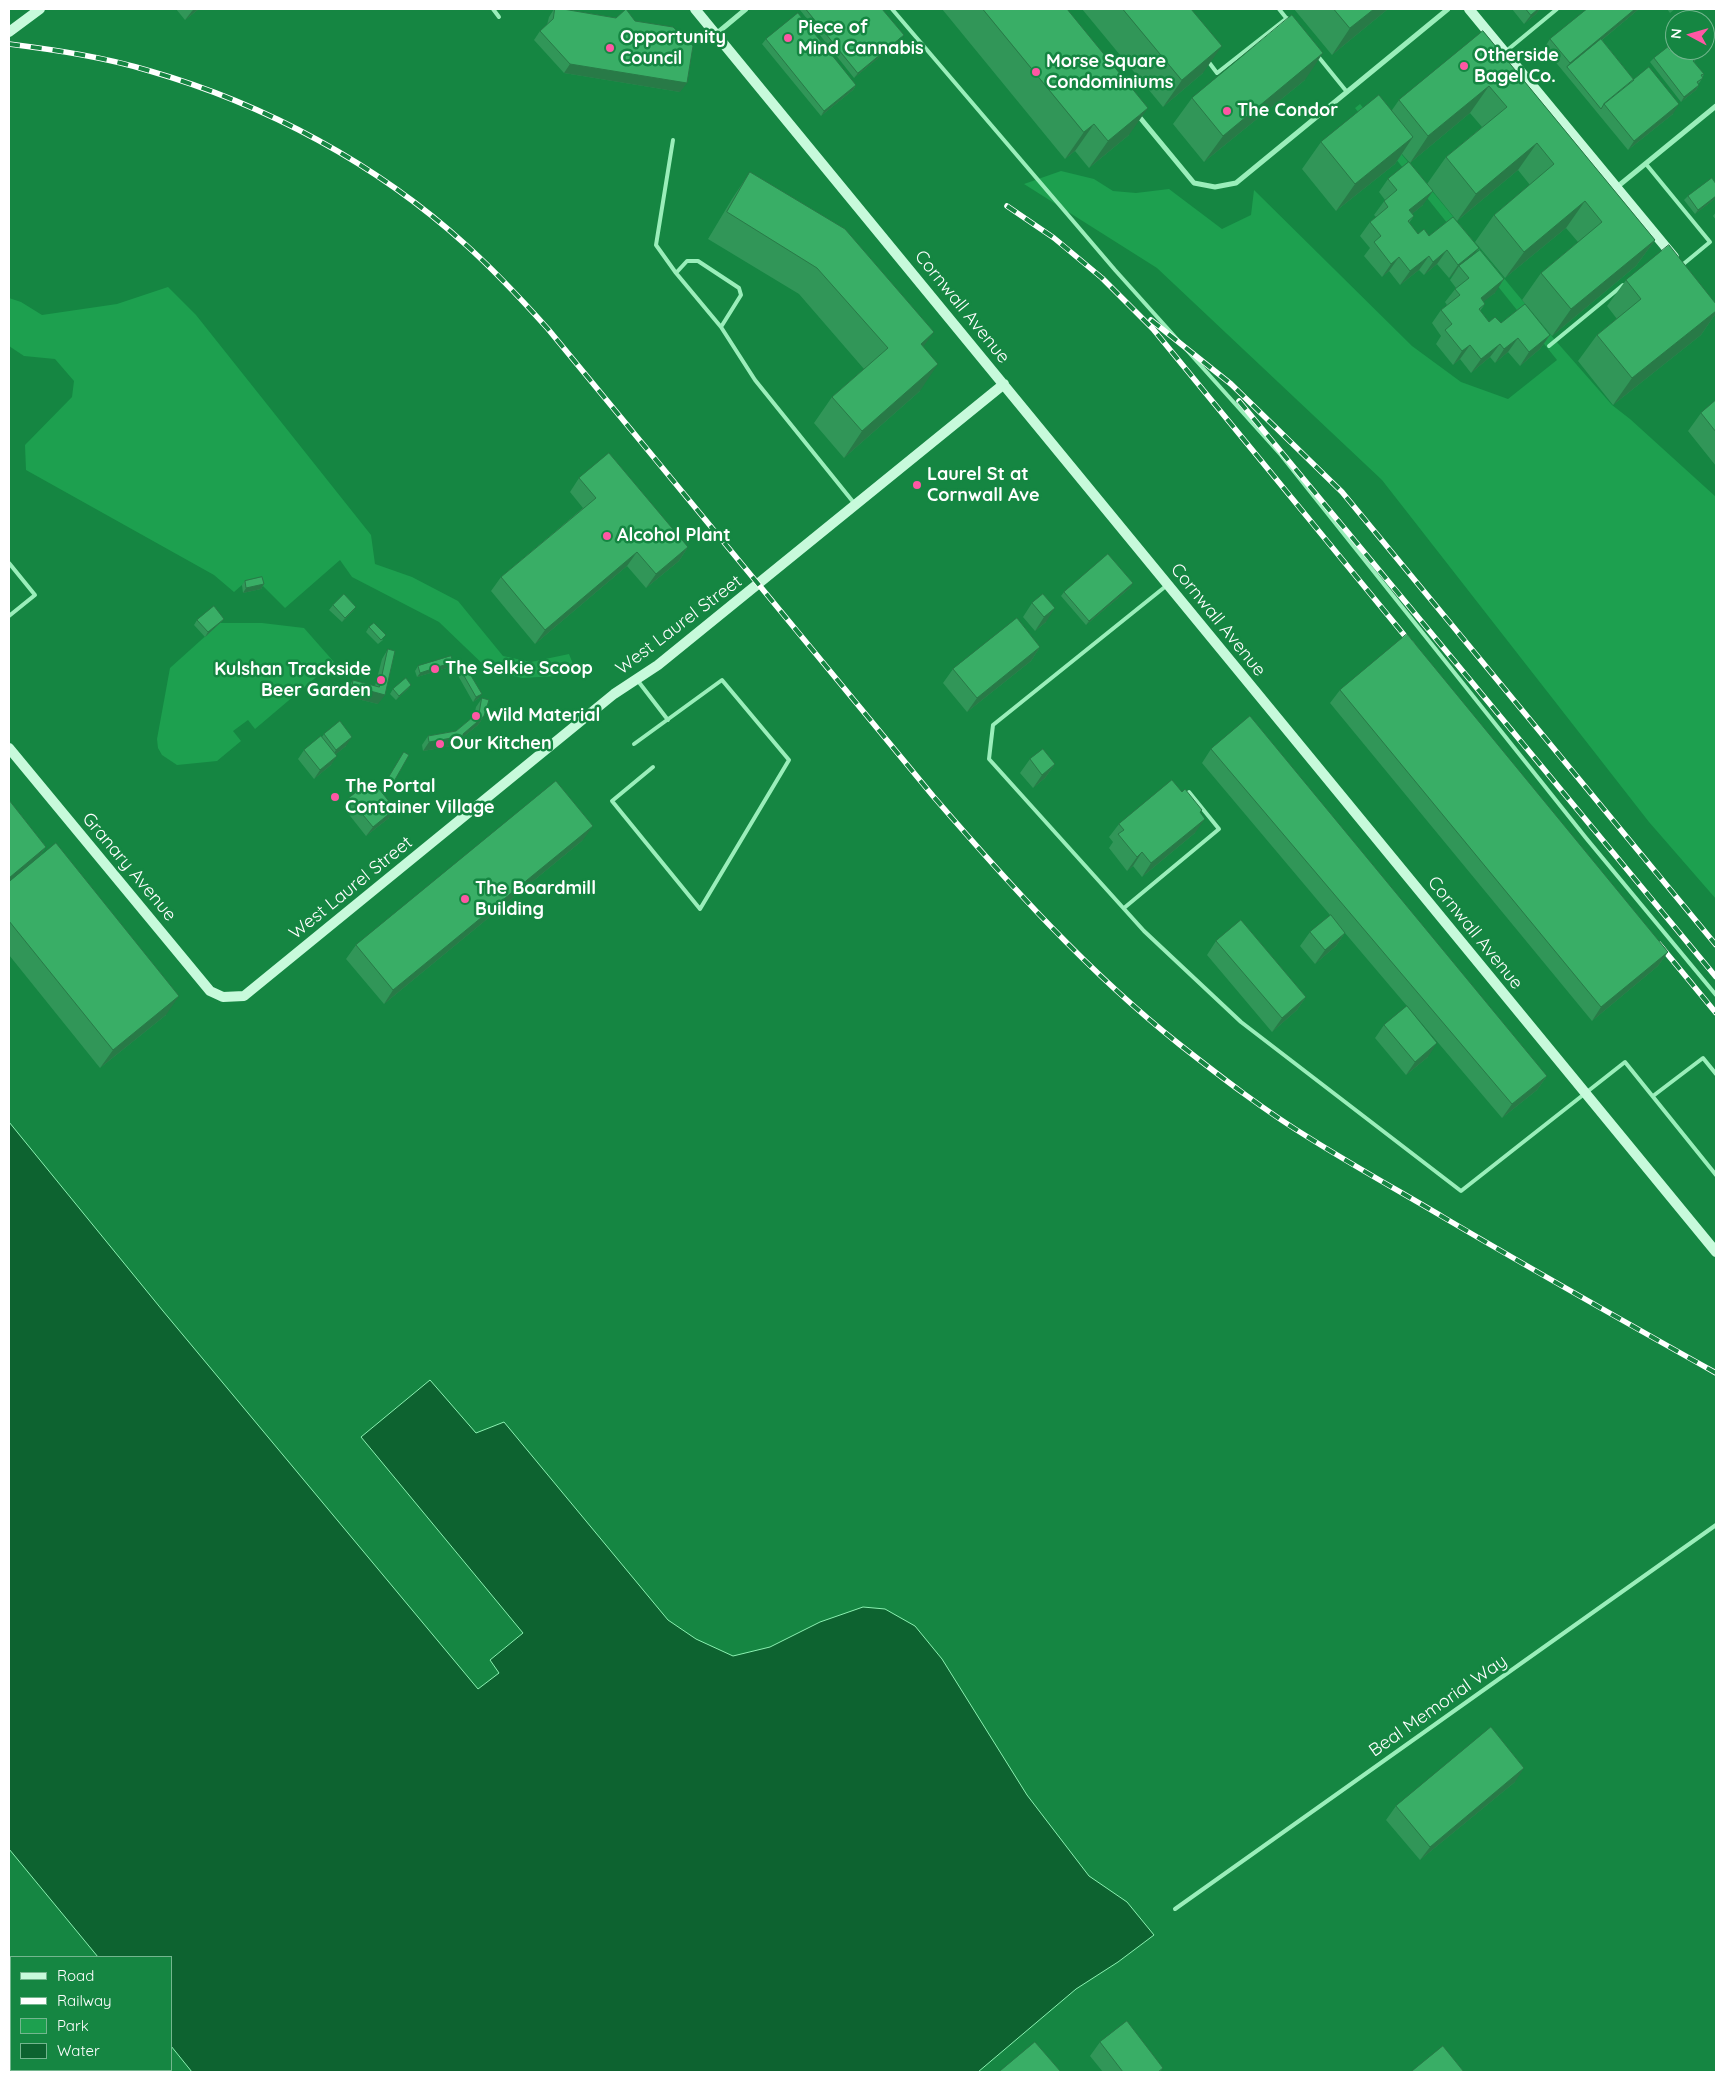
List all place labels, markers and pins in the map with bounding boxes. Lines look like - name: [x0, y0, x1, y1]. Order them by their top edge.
- place label: Piece of Mind Cannabis: [798, 17, 924, 59]
- place label: Opportunity Council: [620, 27, 726, 70]
- marker: Piece of Mind Cannabis: [782, 32, 794, 44]
- marker: Opportunity Council: [604, 42, 616, 54]
- place label: Otherside Bagel Co.: [1474, 45, 1559, 88]
- place label: Morse Square Condominiums: [1046, 51, 1173, 94]
- marker: Otherside Bagel Co.: [1458, 60, 1470, 72]
- marker: Morse Square Condominiums: [1030, 66, 1042, 78]
- place label: The Condor: [1237, 100, 1338, 122]
- marker: The Condor: [1221, 105, 1233, 117]
- place label: Laurel St at Cornwall Ave: [927, 464, 1040, 506]
- marker: Laurel St at Cornwall Ave: [911, 479, 923, 491]
- place label: Alcohol Plant: [617, 525, 731, 547]
- marker: Alcohol Plant: [601, 530, 613, 542]
- place label: The Selkie Scoop: [445, 658, 593, 680]
- place label: Kulshan Trackside Beer Garden: [214, 659, 371, 702]
- marker: The Selkie Scoop: [429, 663, 441, 675]
- marker: Kulshan Trackside Beer Garden: [375, 674, 387, 686]
- place label: Wild Material: [486, 705, 600, 727]
- marker: Wild Material: [470, 710, 482, 722]
- place label: Our Kitchen: [450, 733, 552, 755]
- marker: Our Kitchen: [434, 738, 446, 750]
- place label: The Portal Container Village: [345, 776, 495, 819]
- marker: The Portal Container Village: [329, 791, 341, 803]
- place label: The Boardmill Building: [475, 878, 596, 921]
- marker: The Boardmill Building: [459, 893, 471, 905]

